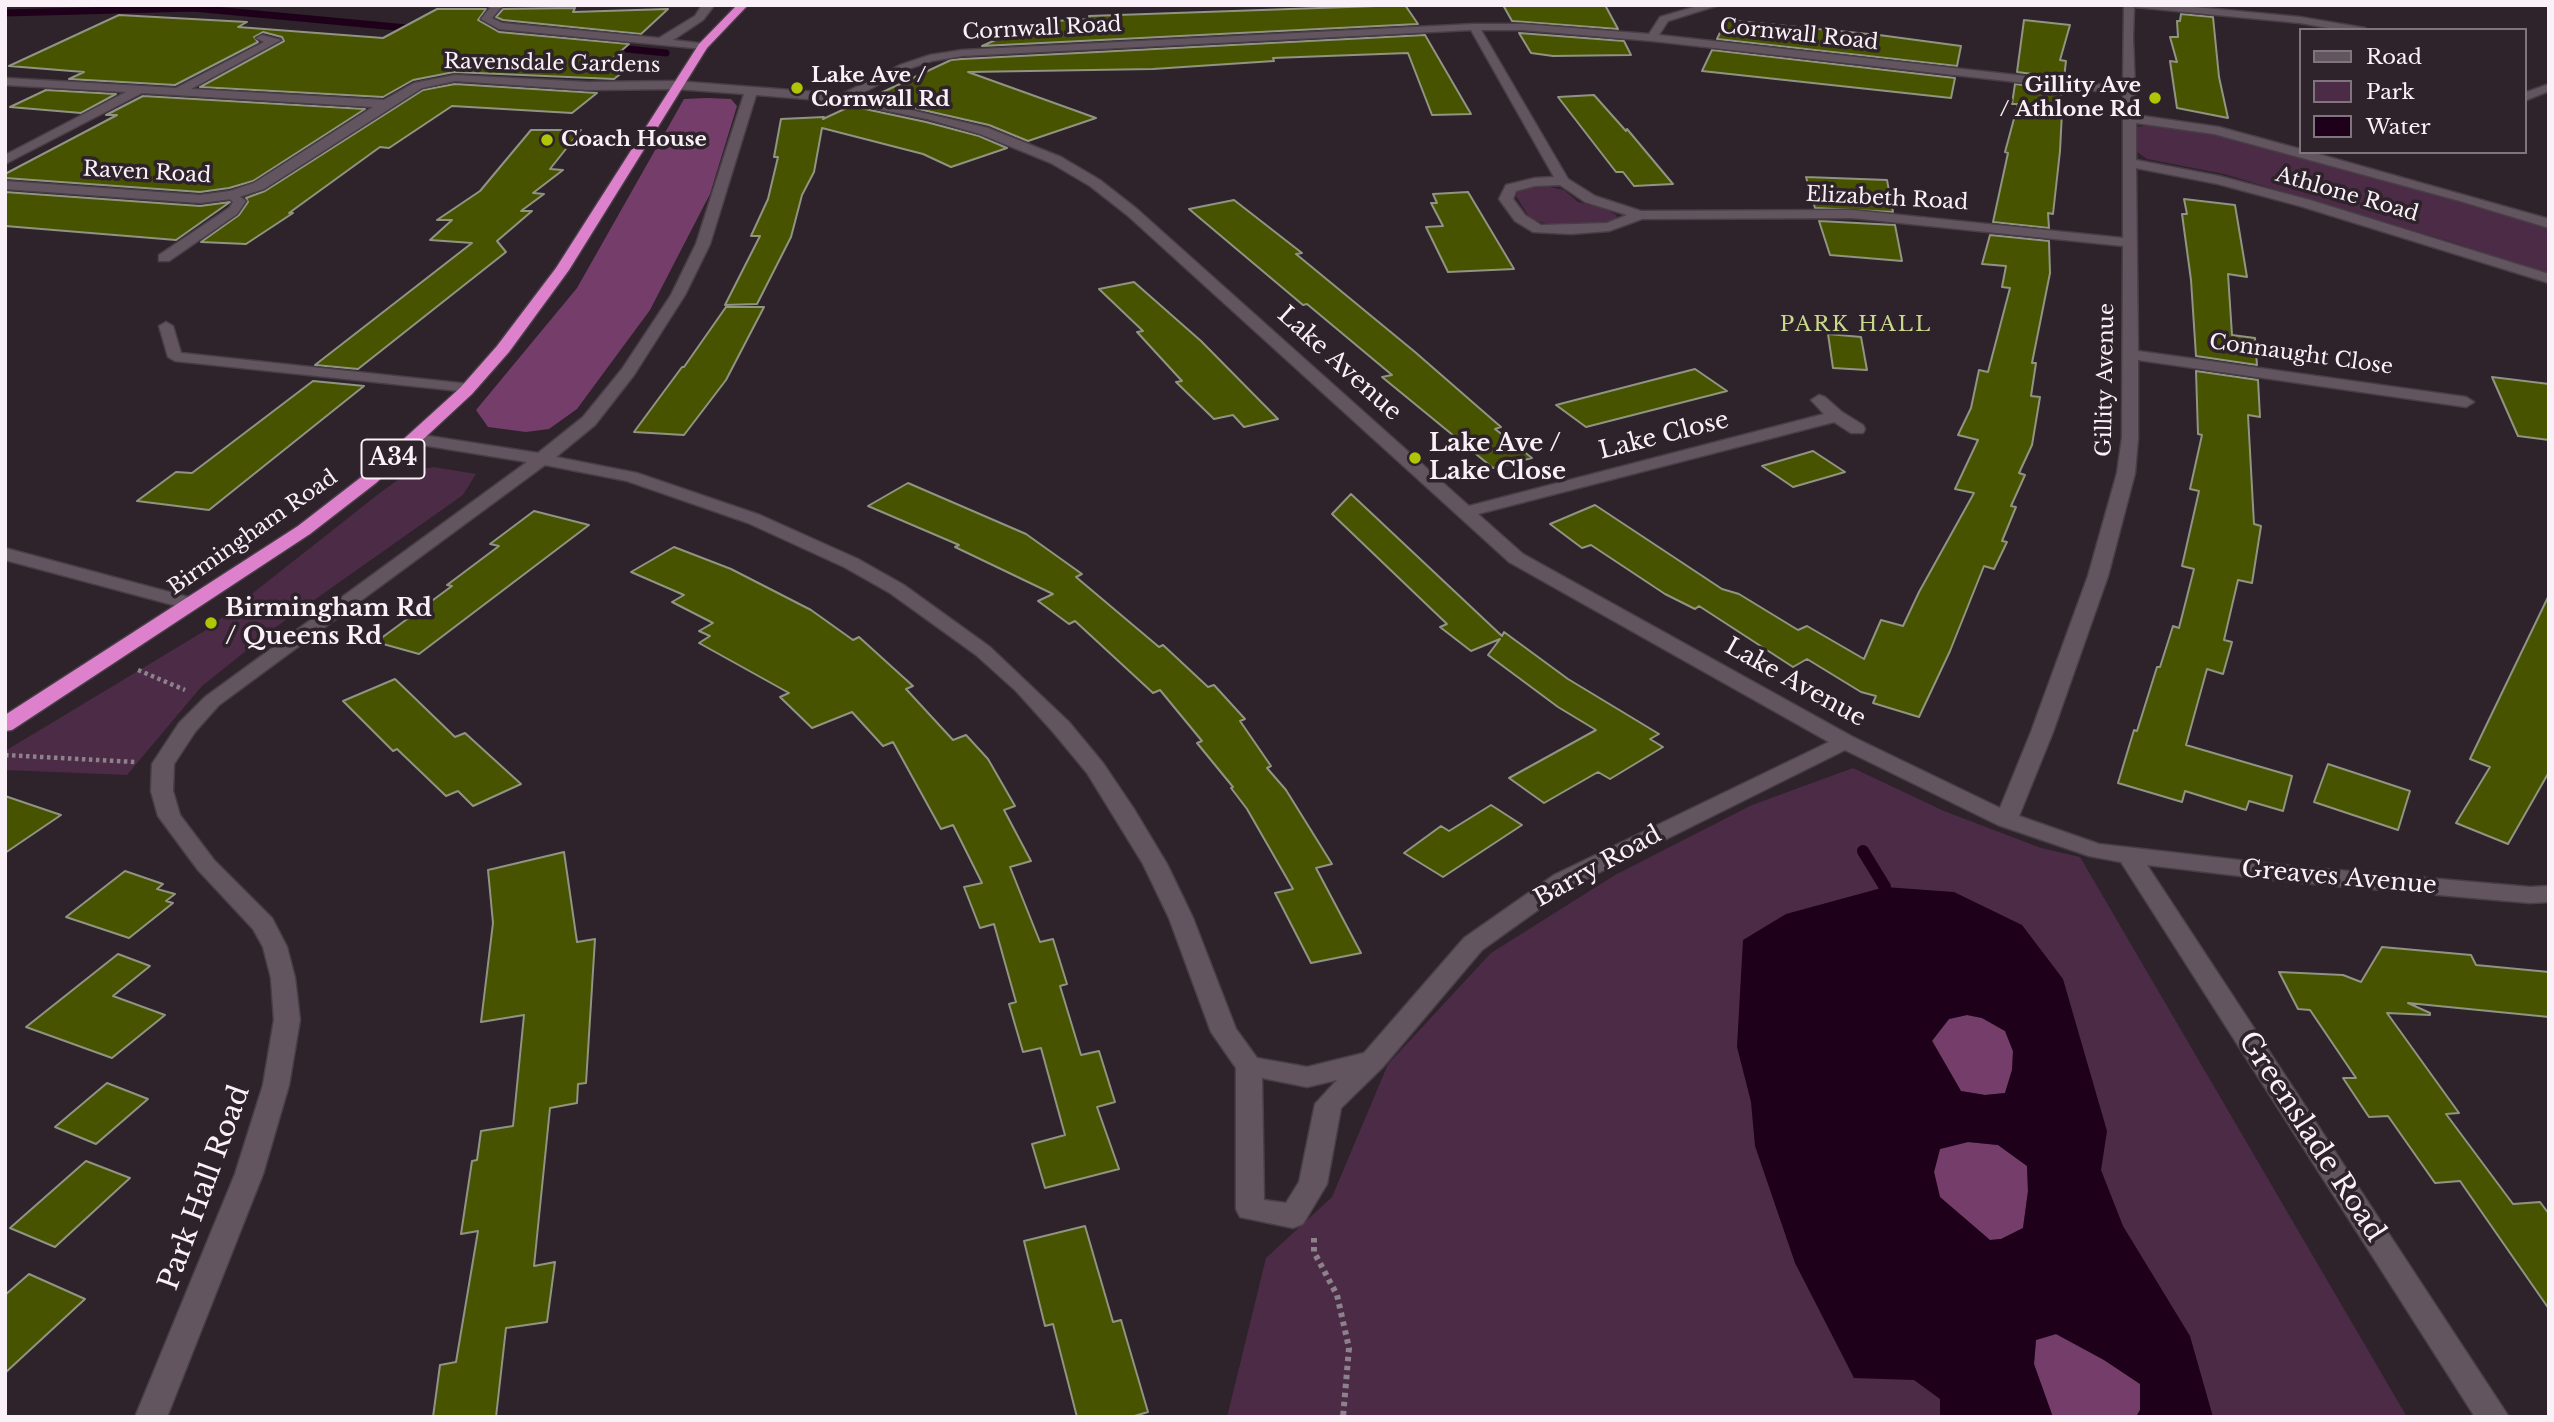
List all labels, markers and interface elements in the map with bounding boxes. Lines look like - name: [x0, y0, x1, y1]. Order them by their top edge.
- street label: Cornwall Road: [962, 12, 1122, 46]
- street label: Cornwall Road: [1718, 14, 1880, 56]
- legend: [2298, 28, 2526, 154]
- text: Road: [2366, 44, 2422, 70]
- street label: Ravensdale Gardens: [443, 50, 661, 78]
- place label: Lake Ave / Cornwall Rd: [811, 63, 950, 113]
- place label: Gillity Ave / Athlone Rd: [2000, 73, 2141, 123]
- text: Park: [2366, 79, 2415, 105]
- marker: Lake Ave / Cornwall Rd: [789, 80, 805, 96]
- marker: Gillity Ave / Athlone Rd: [2147, 90, 2163, 106]
- text: Water: [2366, 114, 2430, 140]
- place label: Coach House: [561, 127, 707, 153]
- marker: Coach House: [539, 132, 555, 148]
- street label: Raven Road: [82, 157, 212, 189]
- street label: Athlone Road: [2273, 163, 2421, 227]
- street label: Elizabeth Road: [1805, 182, 1969, 216]
- street label: Lake Avenue: [1271, 301, 1407, 427]
- street label: Gillity Avenue: [2092, 303, 2120, 457]
- district label: PARK HALL: [1781, 312, 1931, 338]
- street label: Connaught Close: [2208, 330, 2394, 380]
- street label: Lake Close: [1596, 406, 1732, 466]
- place label: Lake Ave / Lake Close: [1429, 430, 1566, 486]
- road number: A34: [362, 440, 424, 478]
- marker: Lake Ave / Lake Close: [1407, 450, 1423, 466]
- street label: Birmingham Road: [164, 465, 342, 601]
- place label: Birmingham Rd / Queens Rd: [225, 595, 432, 651]
- marker: Birmingham Rd / Queens Rd: [203, 615, 219, 631]
- street label: Lake Avenue: [1720, 632, 1870, 734]
- street label: Barry Road: [1529, 820, 1667, 914]
- street label: Greaves Avenue: [2240, 855, 2438, 901]
- street label: Greenslade Road: [2231, 1026, 2391, 1248]
- street label: Park Hall Road: [152, 1081, 258, 1295]

